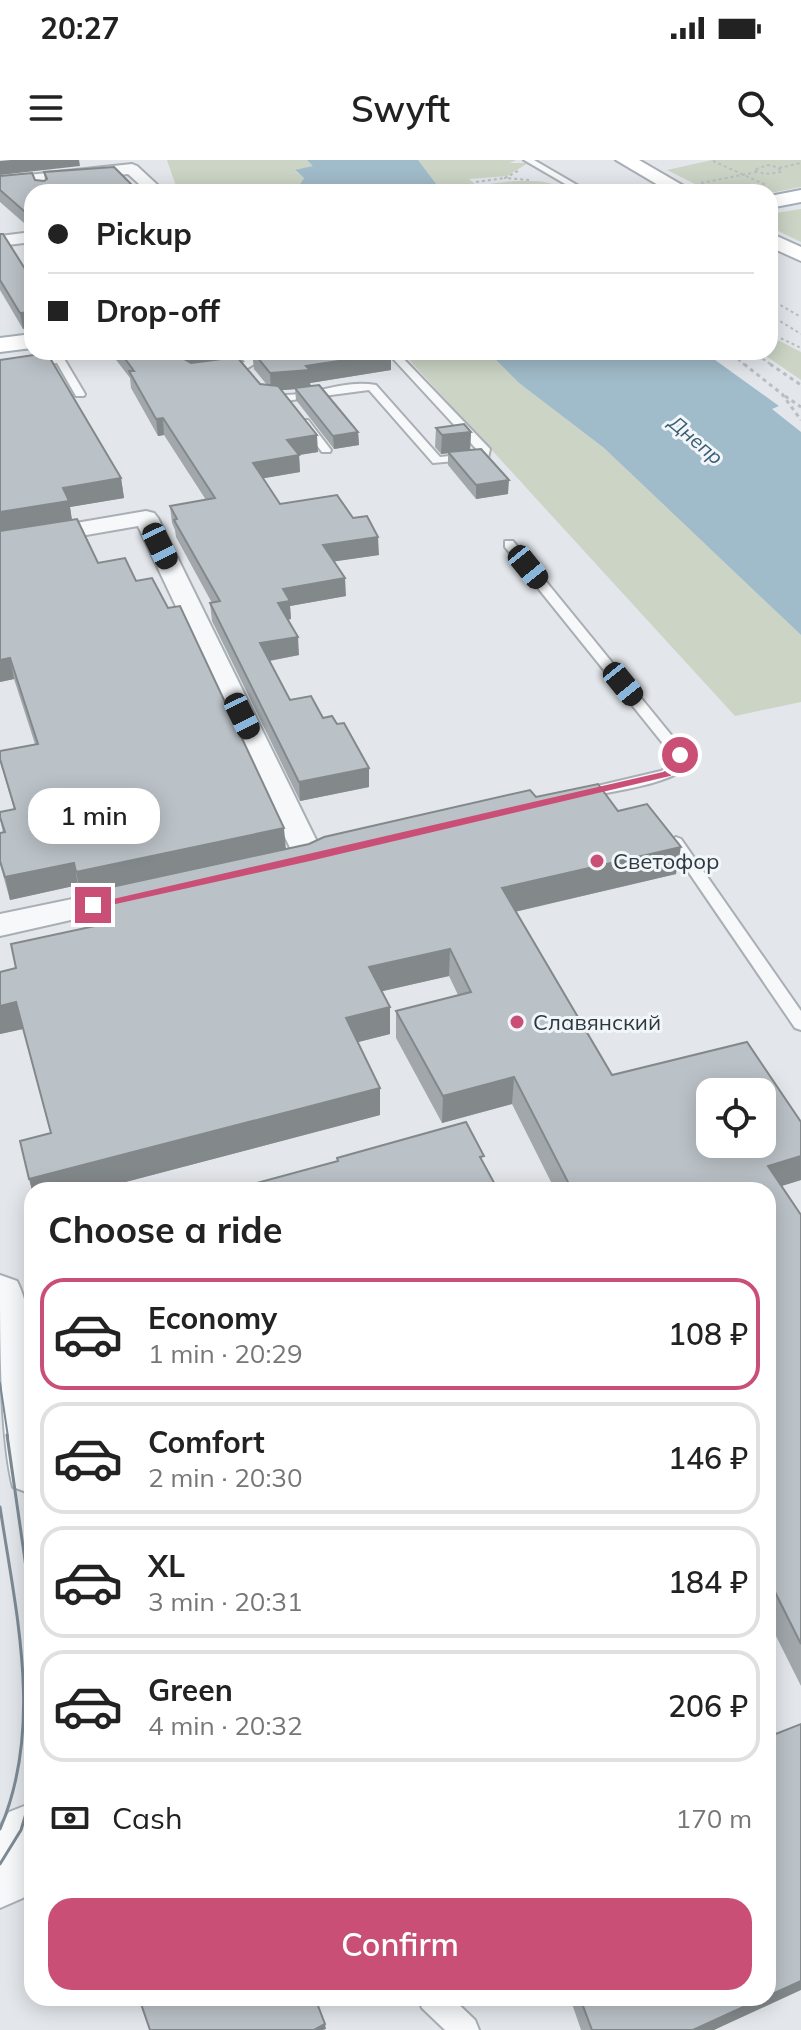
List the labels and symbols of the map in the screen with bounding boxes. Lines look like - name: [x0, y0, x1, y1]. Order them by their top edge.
- water label: Днепр: [663, 409, 729, 470]
- car: [139, 519, 181, 573]
- car: [504, 541, 552, 593]
- car: [599, 658, 647, 710]
- car: [221, 689, 263, 743]
- route start: [662, 737, 698, 773]
- callout: 1 min: [27, 789, 159, 845]
- place label: Светофор: [613, 847, 719, 875]
- marker: Светофор: [588, 852, 606, 870]
- route end: [75, 887, 111, 923]
- place label: Славянский: [533, 1008, 661, 1036]
- marker: Славянский: [508, 1013, 526, 1031]

